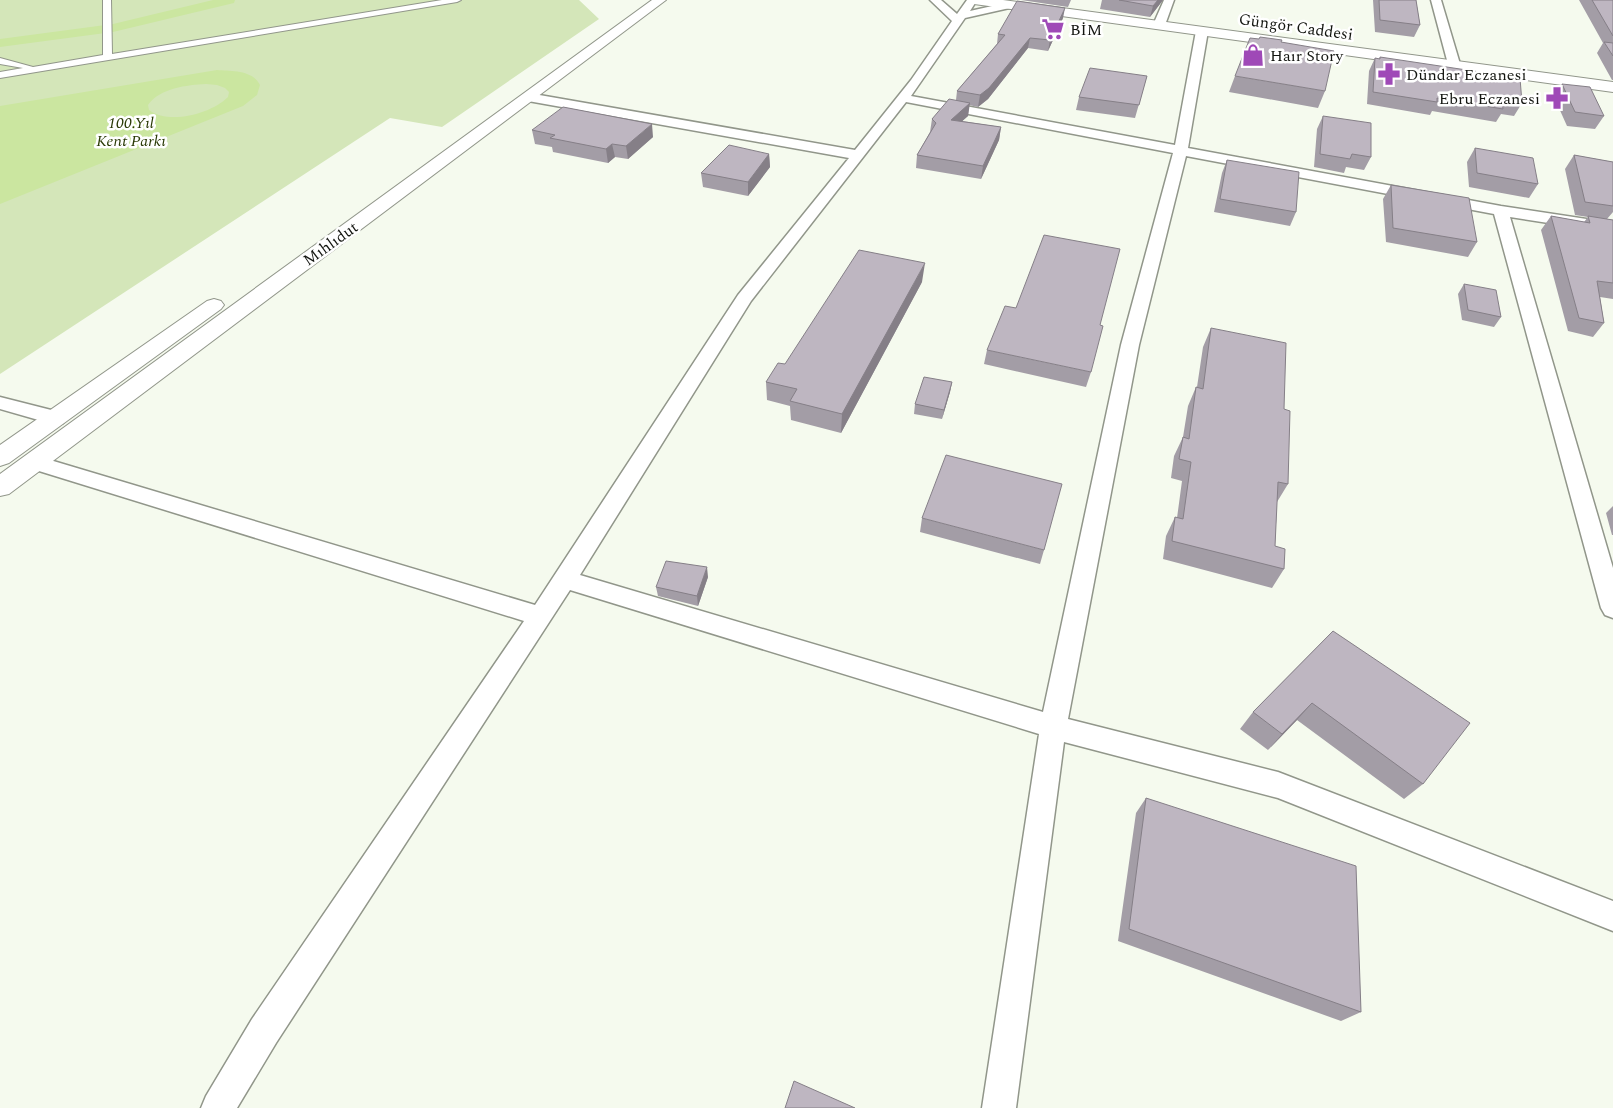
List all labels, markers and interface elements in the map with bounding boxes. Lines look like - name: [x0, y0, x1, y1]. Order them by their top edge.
- street label: Güngör Caddesi: [1237, 7, 1355, 47]
- supermarket icon: BİM: [1040, 16, 1066, 42]
- place label: BİM: [1070, 18, 1102, 42]
- shop icon: Haır Story: [1240, 42, 1266, 68]
- place label: Haır Story: [1270, 44, 1344, 68]
- pharmacy icon: Dündar Eczanesi: [1376, 61, 1402, 87]
- place label: Dündar Eczanesi: [1406, 63, 1526, 87]
- pharmacy icon: Ebru Eczanesi: [1544, 85, 1570, 111]
- place label: Ebru Eczanesi: [1439, 87, 1540, 111]
- park label: 100.Yıl Kent Parkı: [96, 111, 166, 153]
- street label: Mıhlıdut: [298, 215, 363, 272]

